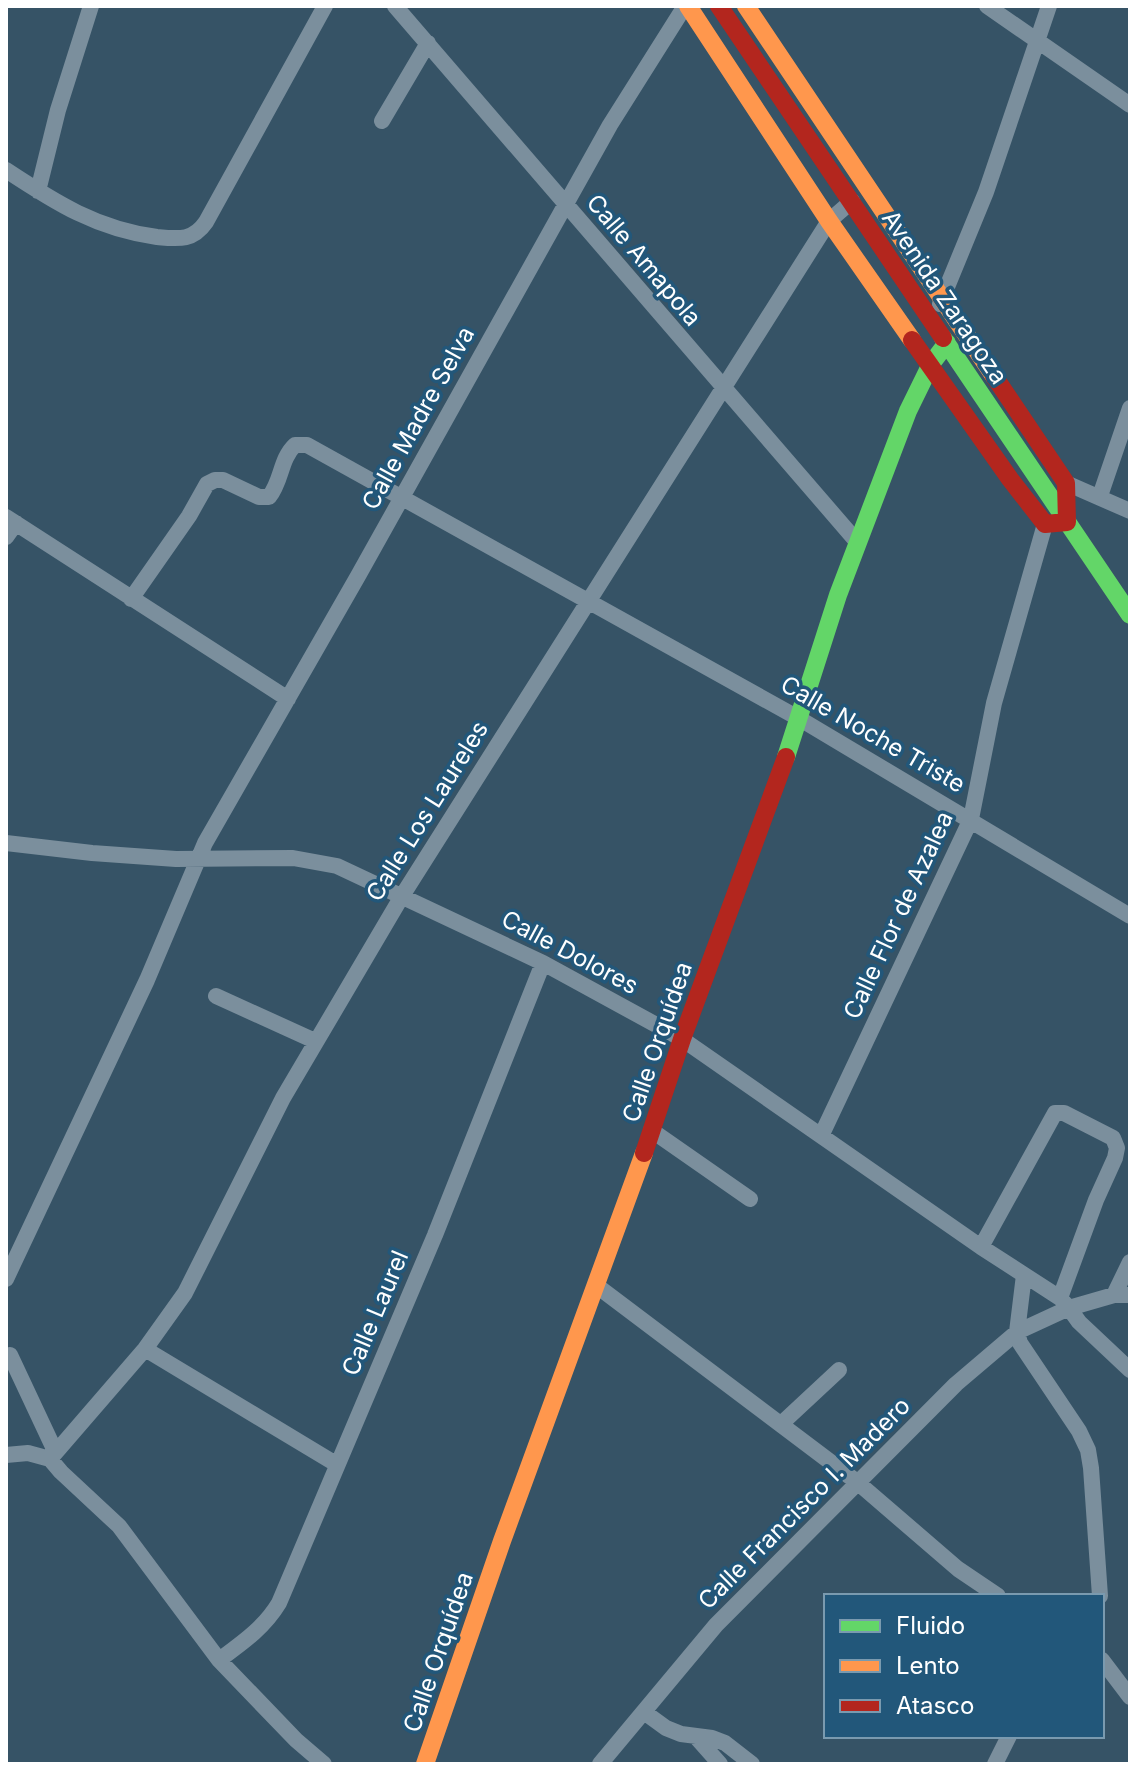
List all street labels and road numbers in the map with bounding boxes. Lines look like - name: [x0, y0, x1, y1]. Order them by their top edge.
- street label: Calle Amapola: [581, 188, 707, 332]
- street label: Avenida Zaragoza: [876, 205, 1014, 389]
- street label: Calle Madre Selva: [356, 321, 480, 515]
- street label: Calle Noche Triste: [776, 669, 970, 799]
- street label: Calle Los Laureles: [360, 716, 494, 906]
- street label: Calle Flor de Azalea: [837, 807, 959, 1023]
- street label: Calle Dolores: [497, 904, 643, 1000]
- street label: Calle Orquídea: [616, 958, 698, 1126]
- street label: Calle Laurel: [336, 1246, 414, 1380]
- street label: Calle Francisco I. Madero: [692, 1391, 916, 1615]
- street label: Calle Orquídea: [397, 1568, 479, 1736]

